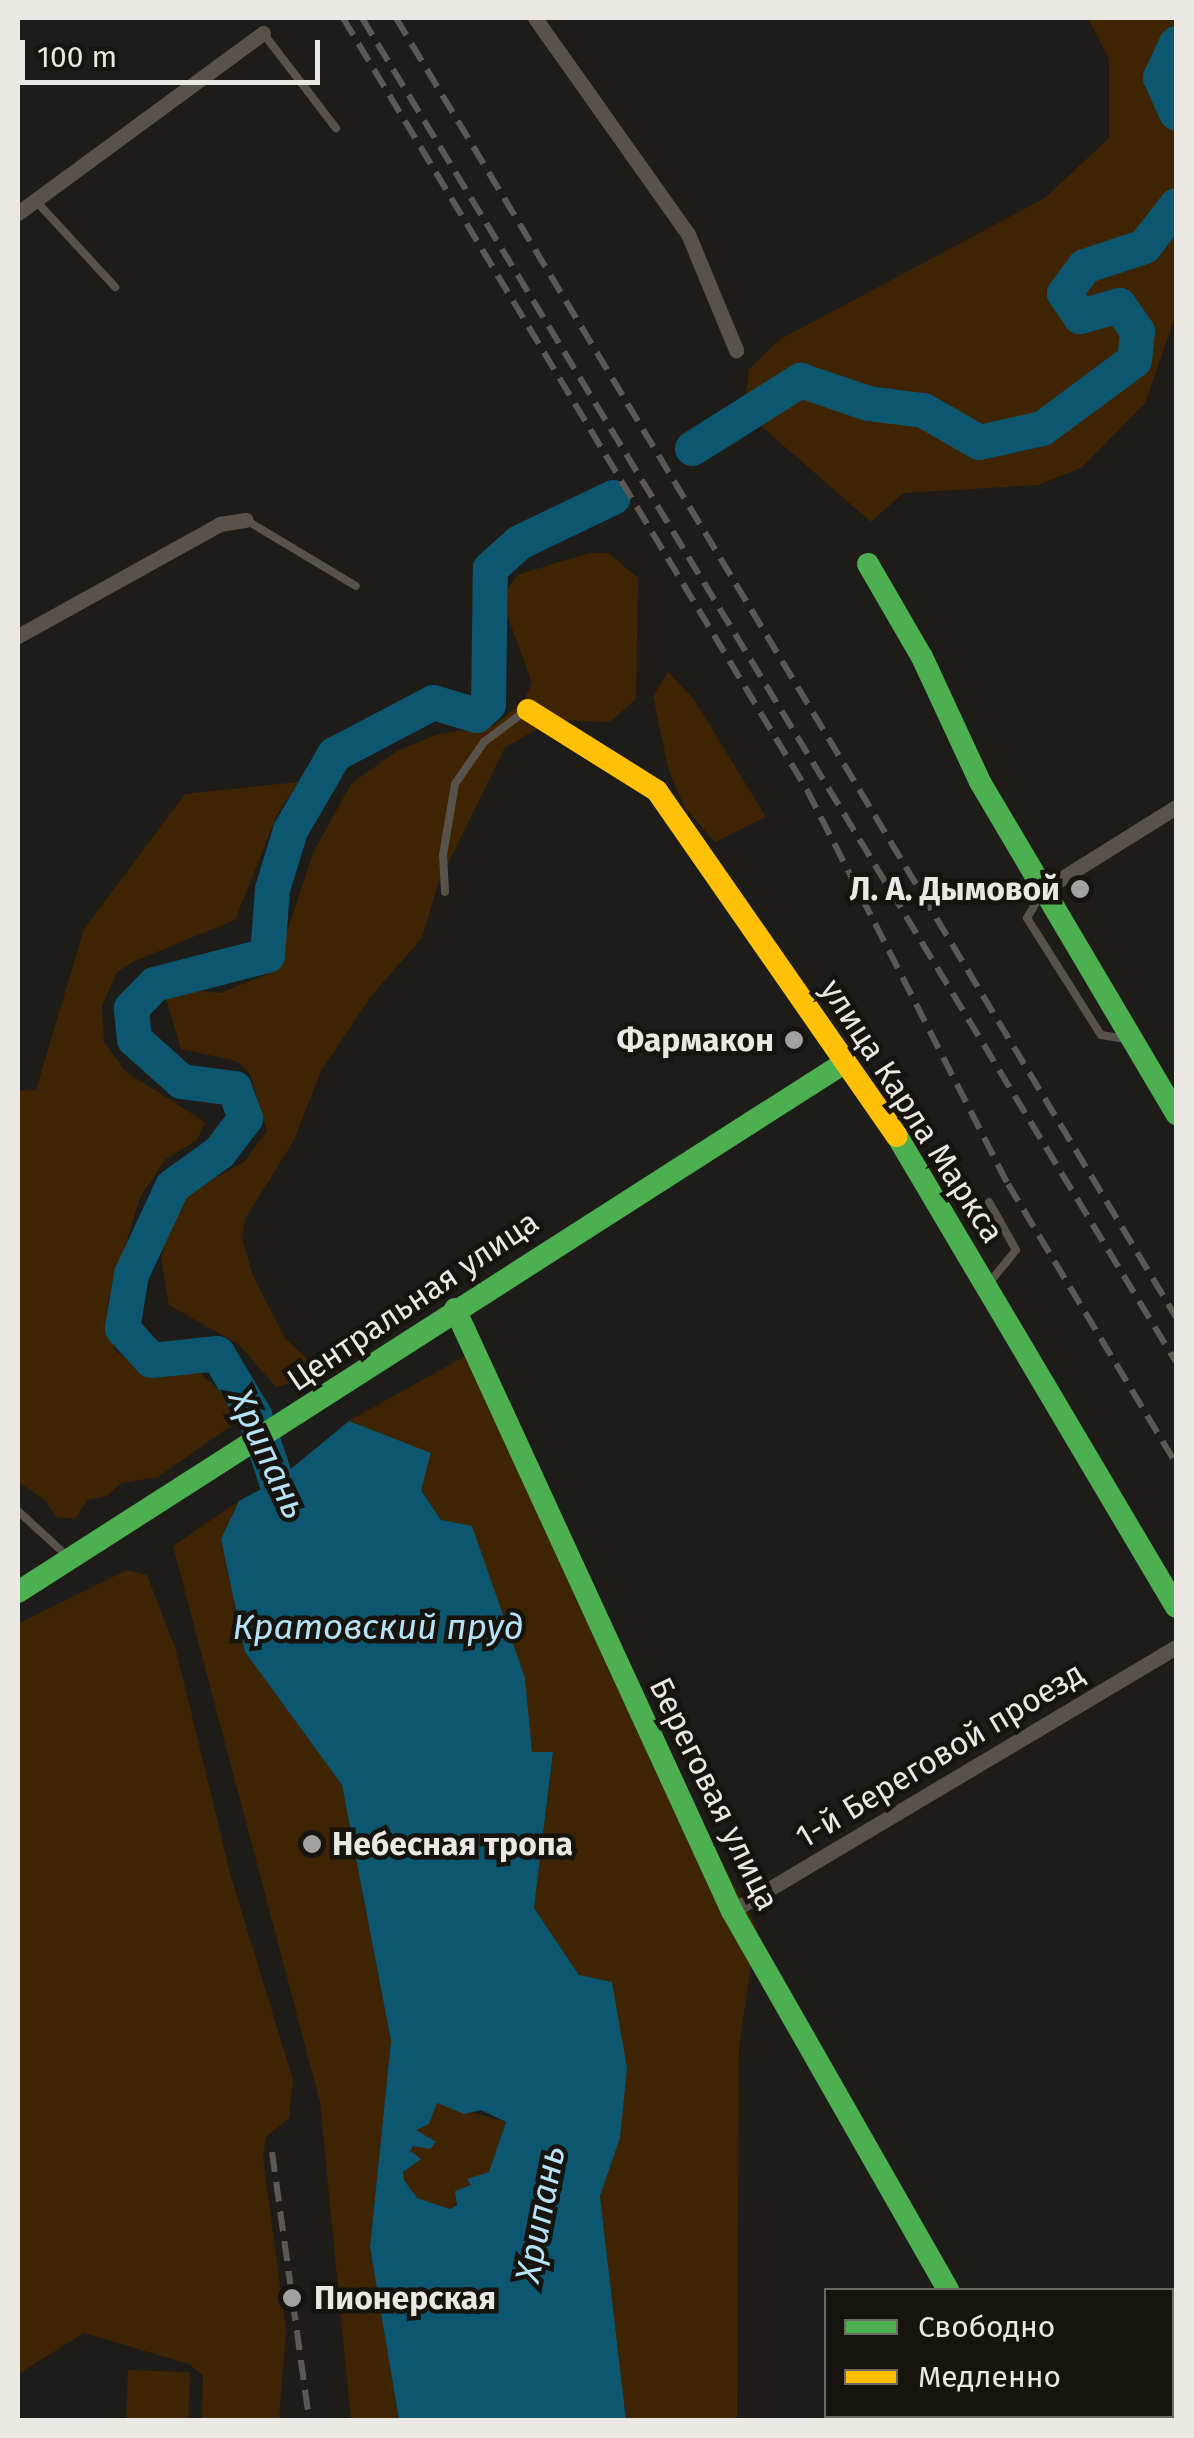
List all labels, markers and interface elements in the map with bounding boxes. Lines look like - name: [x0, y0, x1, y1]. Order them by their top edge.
- scale bar: [25, 20, 325, 82]
- text: 100 m: [37, 39, 117, 75]
- place label: Л. А. Дымовой: [850, 870, 1060, 908]
- marker: Л. А. Дымовой: [1069, 878, 1091, 900]
- street label: улица Карла Маркса: [812, 972, 1012, 1250]
- place label: Фармакон: [617, 1021, 774, 1059]
- marker: Фармакон: [783, 1029, 805, 1051]
- street label: Центральная улица: [280, 1203, 546, 1399]
- water label: Хрипань: [220, 1383, 316, 1525]
- water label: Кратовский пруд: [232, 1606, 524, 1648]
- street label: 1-й Береговой проезд: [789, 1654, 1091, 1856]
- street label: Береговая улица: [641, 1671, 787, 1917]
- place label: Небесная тропа: [332, 1825, 573, 1863]
- marker: Небесная тропа: [301, 1833, 323, 1855]
- water label: Хрипань: [506, 2142, 574, 2286]
- place label: Пионерская: [314, 2279, 496, 2317]
- marker: Пионерская: [279, 2285, 305, 2311]
- legend: [824, 2288, 1174, 2418]
- text: Свободно: [918, 2309, 1055, 2345]
- text: Медленно: [918, 2359, 1061, 2395]

